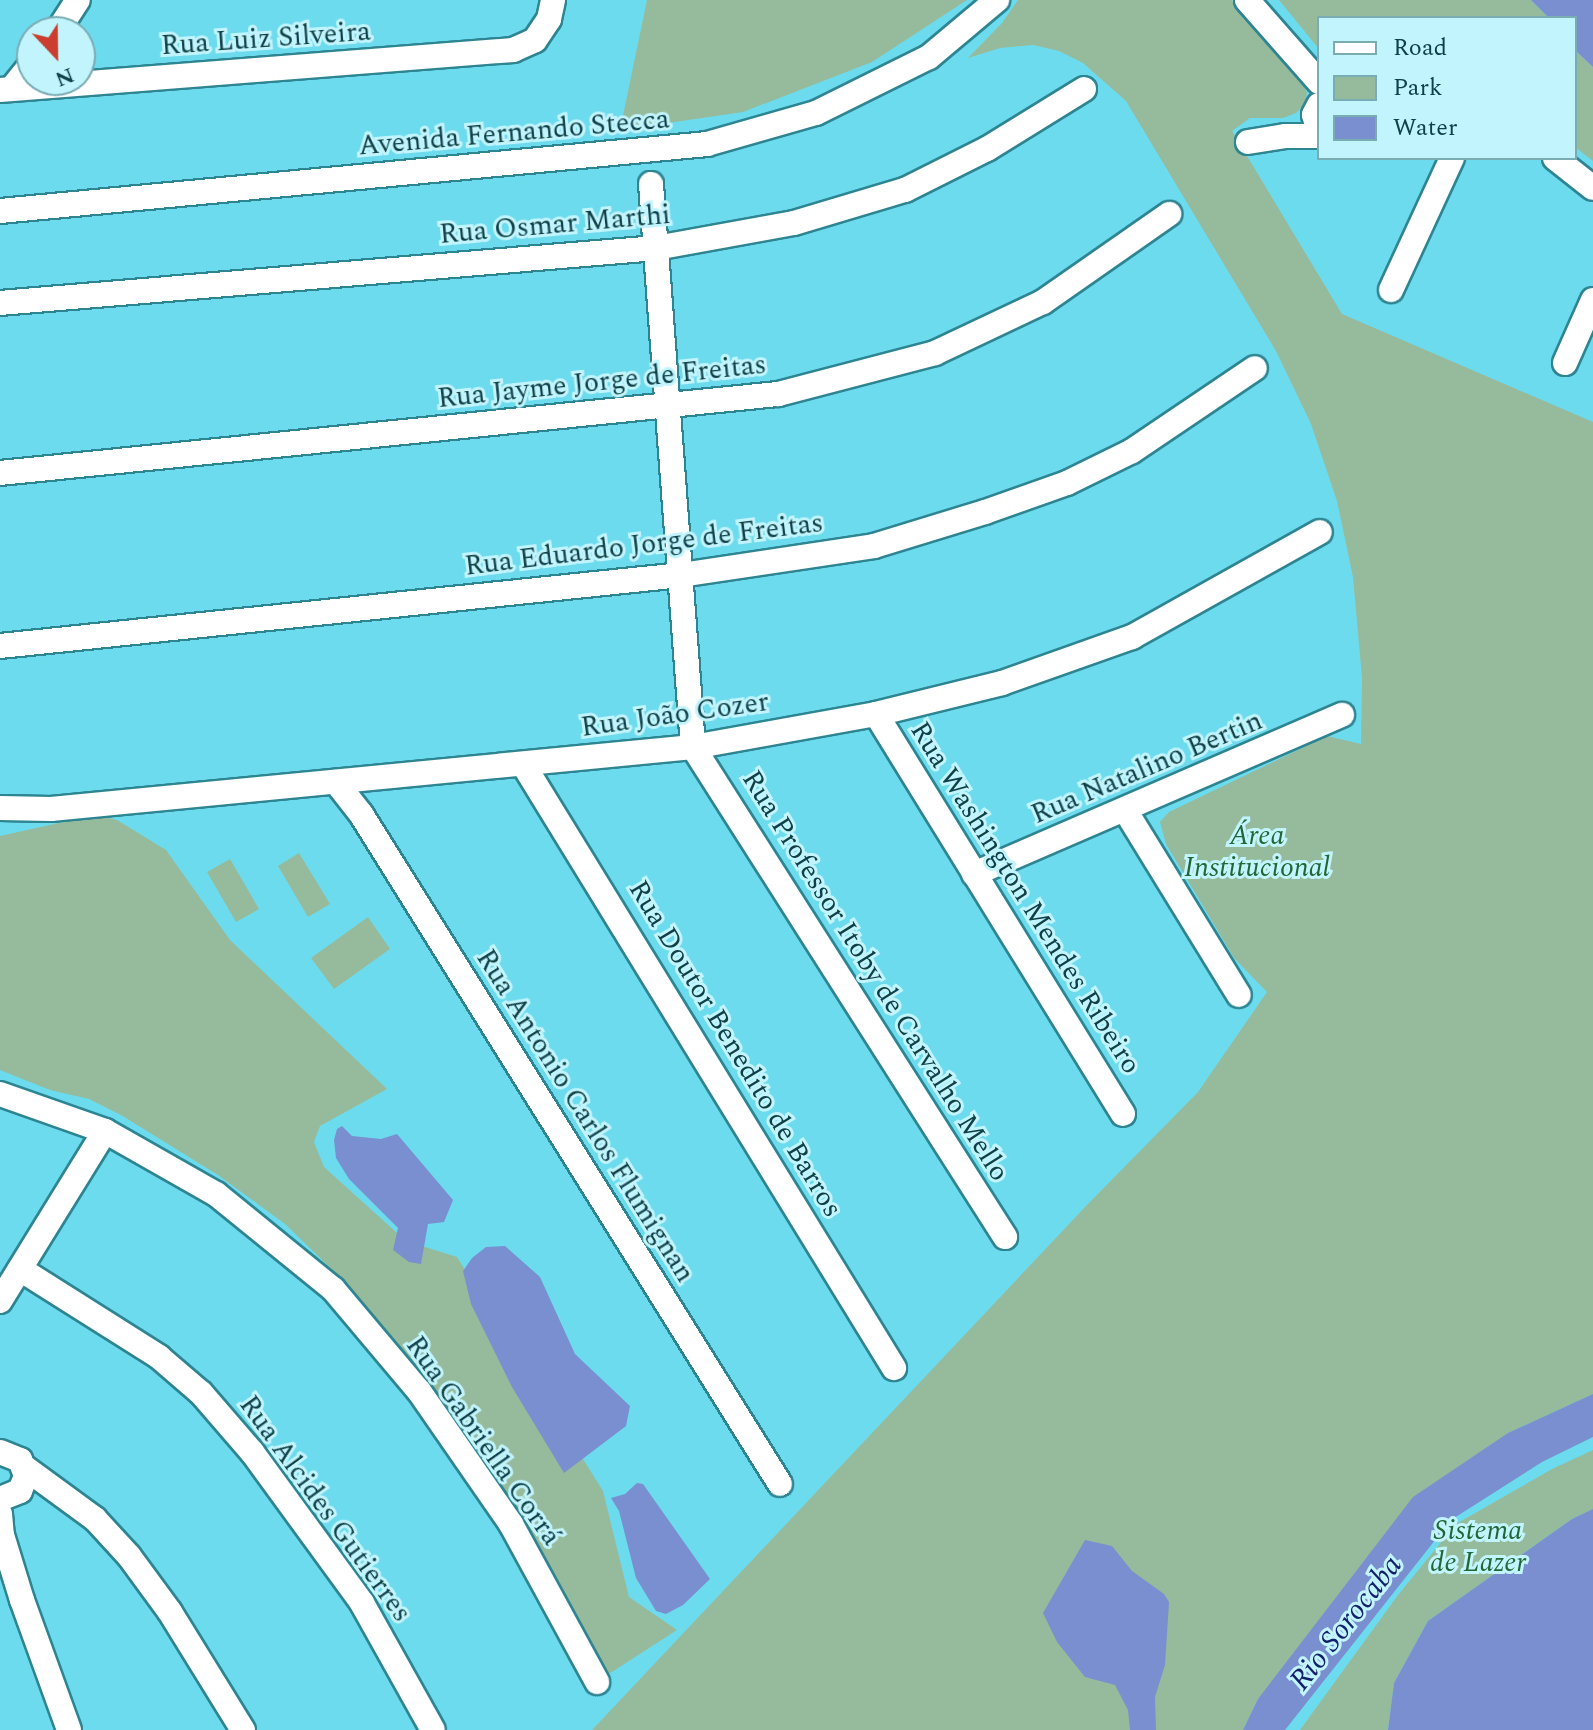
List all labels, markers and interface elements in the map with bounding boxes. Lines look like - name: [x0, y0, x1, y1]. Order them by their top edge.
- street label: Rua Luiz Silveira: [160, 15, 372, 63]
- north arrow: [16, 16, 96, 96]
- legend: [1317, 16, 1577, 160]
- text: Road: [1393, 30, 1447, 66]
- text: N: [50, 58, 79, 96]
- text: Park: [1393, 70, 1443, 106]
- street label: Avenida Fernando Stecca: [357, 103, 671, 163]
- text: Water: [1393, 110, 1457, 146]
- street label: Rua Osmar Marthi: [438, 198, 672, 252]
- street label: Rua Jayme Jorge de Freitas: [436, 348, 768, 416]
- street label: Rua Eduardo Jorge de Freitas: [463, 506, 825, 584]
- street label: Rua João Cozer: [579, 685, 771, 745]
- street label: Rua Natalino Bertin: [1026, 704, 1268, 832]
- street label: Rua Washington Mendes Ribeiro: [902, 716, 1148, 1080]
- street label: Rua Professor Itoby de Carvalho Mello: [734, 764, 1016, 1188]
- park label: Área Institucional: [1184, 819, 1330, 885]
- street label: Rua Doutor Benedito de Barros: [621, 875, 849, 1223]
- street label: Rua Antonio Carlos Flumignan: [468, 943, 702, 1289]
- street label: Rua Gabriella Corrá: [398, 1330, 568, 1552]
- street label: Rua Alcides Gutierres: [232, 1389, 418, 1629]
- park label: Sistema de Lazer: [1430, 1514, 1526, 1580]
- water label: Rio Sorocaba: [1282, 1548, 1410, 1698]

